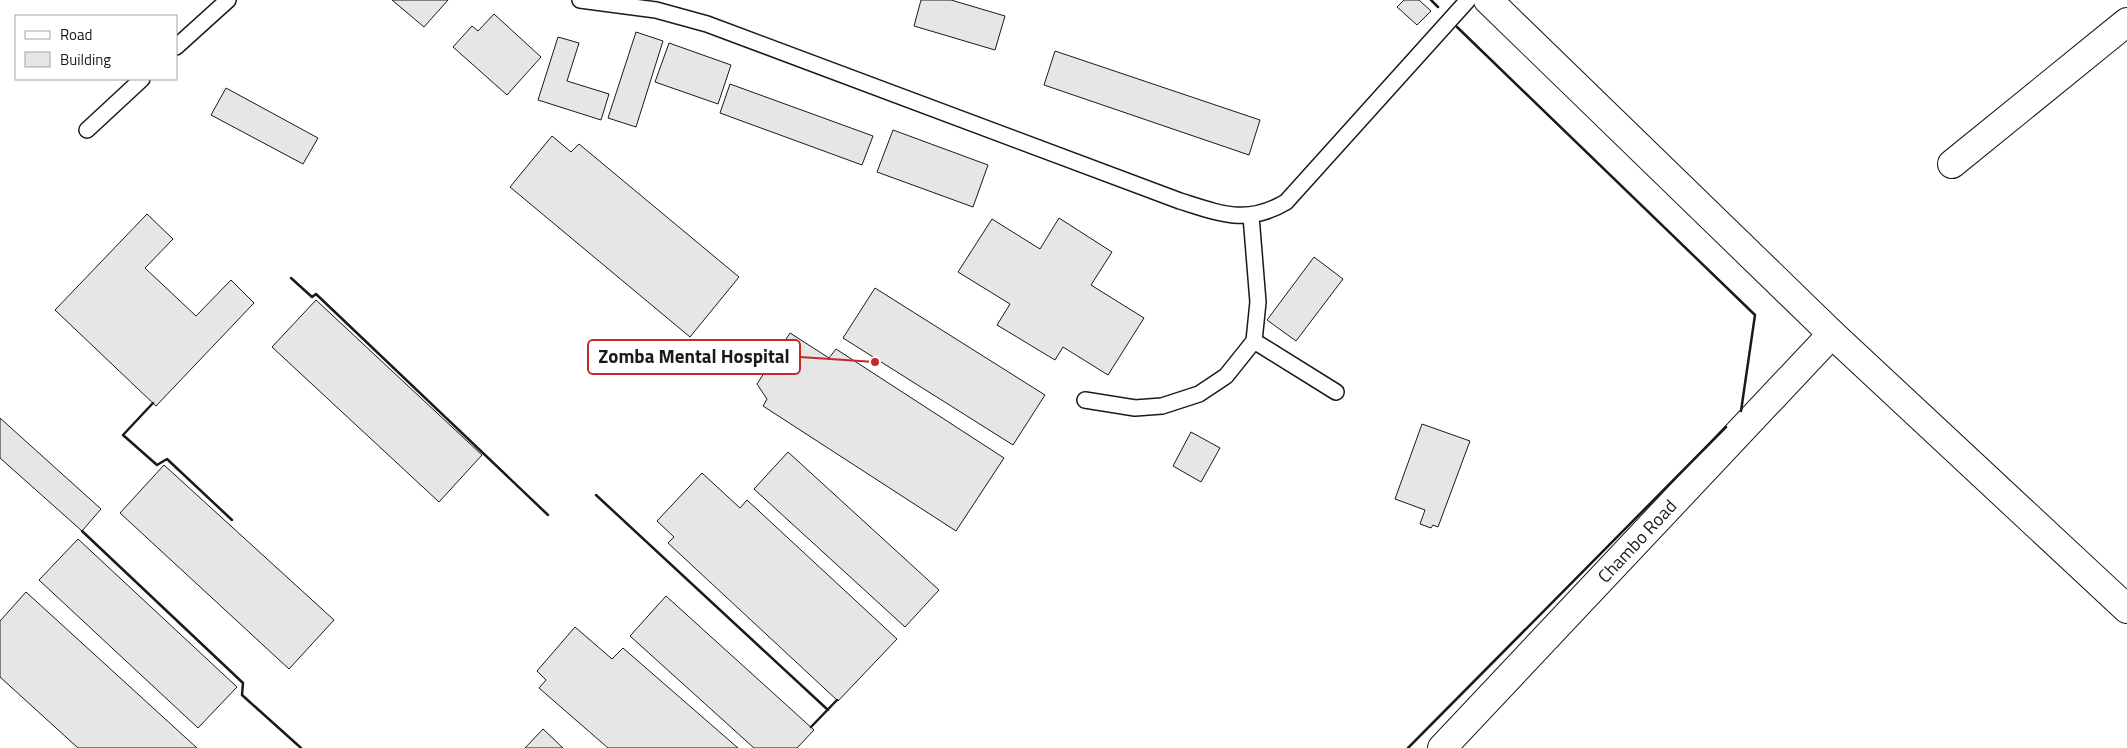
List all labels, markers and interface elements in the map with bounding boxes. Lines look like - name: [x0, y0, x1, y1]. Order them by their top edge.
- legend: [15, 15, 178, 80]
- text: Road: [60, 23, 92, 46]
- text: Building: [60, 48, 111, 71]
- callout: Zomba Mental Hospital: [588, 340, 800, 374]
- text: Zomba Mental Hospital: [598, 341, 790, 370]
- street label: Chambo Road: [1591, 493, 1683, 589]

